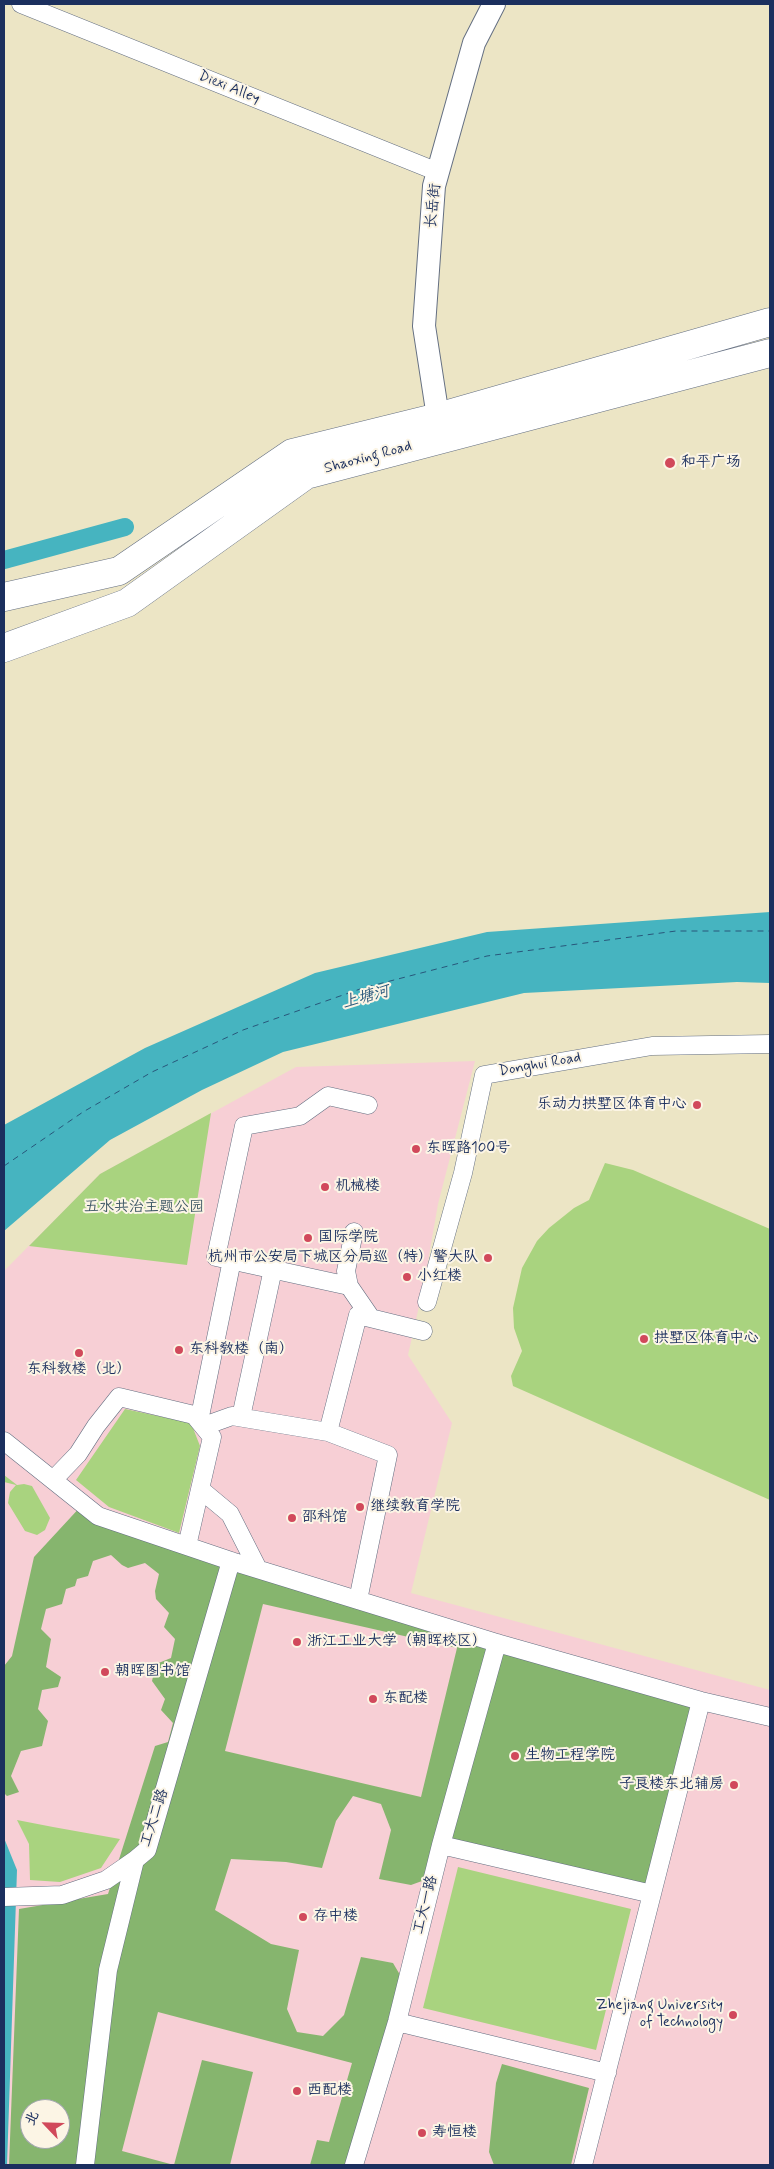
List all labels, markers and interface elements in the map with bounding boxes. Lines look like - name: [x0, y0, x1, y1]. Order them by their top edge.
- street label: Diexi Alley: [196, 68, 262, 108]
- street label: 长岳街: [423, 183, 445, 229]
- street label: Shaoxing Road: [322, 438, 414, 478]
- place label: 和平广场: [681, 454, 741, 472]
- marker: 和平广场: [663, 456, 677, 470]
- water label: 上塘河: [340, 983, 392, 1013]
- street label: Donghui Road: [498, 1049, 582, 1081]
- place label: 乐动力拱墅区体育中心: [537, 1096, 687, 1114]
- marker: 乐动力拱墅区体育中心: [691, 1099, 703, 1111]
- place label: 东晖路100号: [426, 1140, 510, 1158]
- marker: 东晖路100号: [410, 1143, 422, 1155]
- place label: 机械楼: [335, 1178, 380, 1196]
- marker: 机械楼: [319, 1181, 331, 1193]
- park label: 五水共治主题公园: [84, 1199, 204, 1217]
- place label: 国际学院: [318, 1229, 378, 1247]
- marker: 国际学院: [302, 1232, 314, 1244]
- place label: 杭州市公安局下城区分局巡（特）警大队: [208, 1249, 478, 1267]
- marker: 杭州市公安局下城区分局巡（特）警大队: [482, 1252, 494, 1264]
- place label: 小红楼: [417, 1268, 462, 1286]
- marker: 小红楼: [401, 1271, 413, 1283]
- place label: 拱墅区体育中心: [654, 1330, 759, 1348]
- marker: 拱墅区体育中心: [638, 1333, 650, 1345]
- place label: 东科教楼（南）: [189, 1341, 294, 1359]
- marker: 东科教楼（南）: [173, 1344, 185, 1356]
- marker: 东科教楼（北）: [73, 1347, 85, 1359]
- place label: 东科教楼（北）: [27, 1361, 131, 1379]
- place label: 继续教育学院: [370, 1498, 460, 1516]
- marker: 继续教育学院: [354, 1501, 366, 1513]
- place label: 邵科馆: [302, 1509, 347, 1527]
- marker: 邵科馆: [286, 1512, 298, 1524]
- place label: 浙江工业大学（朝晖校区）: [307, 1633, 487, 1651]
- marker: 浙江工业大学（朝晖校区）: [291, 1636, 303, 1648]
- place label: 朝晖图书馆: [115, 1663, 190, 1681]
- marker: 朝晖图书馆: [99, 1666, 111, 1678]
- place label: 东配楼: [383, 1690, 428, 1708]
- marker: 东配楼: [367, 1693, 379, 1705]
- place label: 生物工程学院: [525, 1747, 615, 1765]
- marker: 生物工程学院: [509, 1750, 521, 1762]
- place label: 子良楼东北辅房: [619, 1776, 724, 1794]
- marker: 子良楼东北辅房: [728, 1779, 740, 1791]
- street label: 工大二路: [137, 1787, 173, 1849]
- street label: 工大一路: [410, 1874, 442, 1936]
- place label: 存中楼: [313, 1908, 358, 1926]
- marker: 存中楼: [297, 1911, 309, 1923]
- place label: Zhejiang University of Technology: [596, 1997, 723, 2032]
- marker: Zhejiang University of Technology: [727, 2009, 739, 2021]
- place label: 西配楼: [307, 2082, 352, 2100]
- marker: 西配楼: [291, 2085, 303, 2097]
- north arrow: [20, 2099, 70, 2149]
- text: 北: [21, 2108, 43, 2128]
- place label: 寿恒楼: [432, 2124, 477, 2142]
- marker: 寿恒楼: [416, 2127, 428, 2139]

